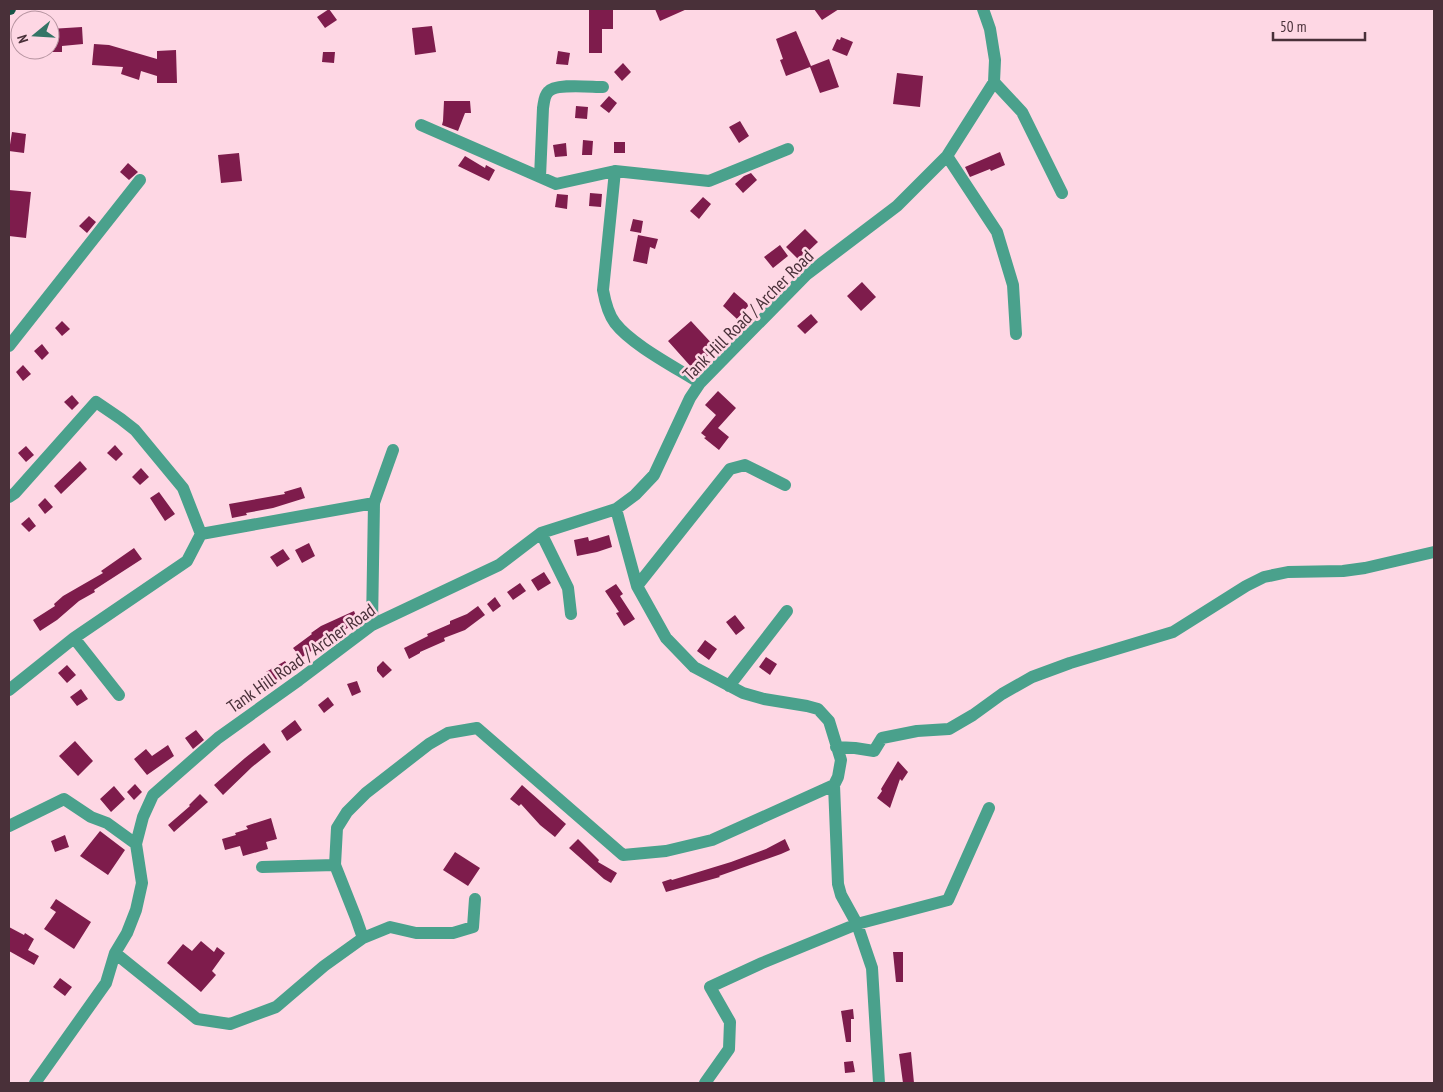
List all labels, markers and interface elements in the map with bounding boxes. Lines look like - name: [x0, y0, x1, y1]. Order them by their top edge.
- north arrow: [10, 10, 60, 60]
- scale bar: [1273, 10, 1366, 42]
- text: 50 m: [1280, 17, 1306, 36]
- text: N: [13, 33, 32, 45]
- street label: Tank Hill Road / Archer Road: [678, 245, 818, 385]
- street label: Tank Hill Road / Archer Road: [222, 598, 380, 718]

